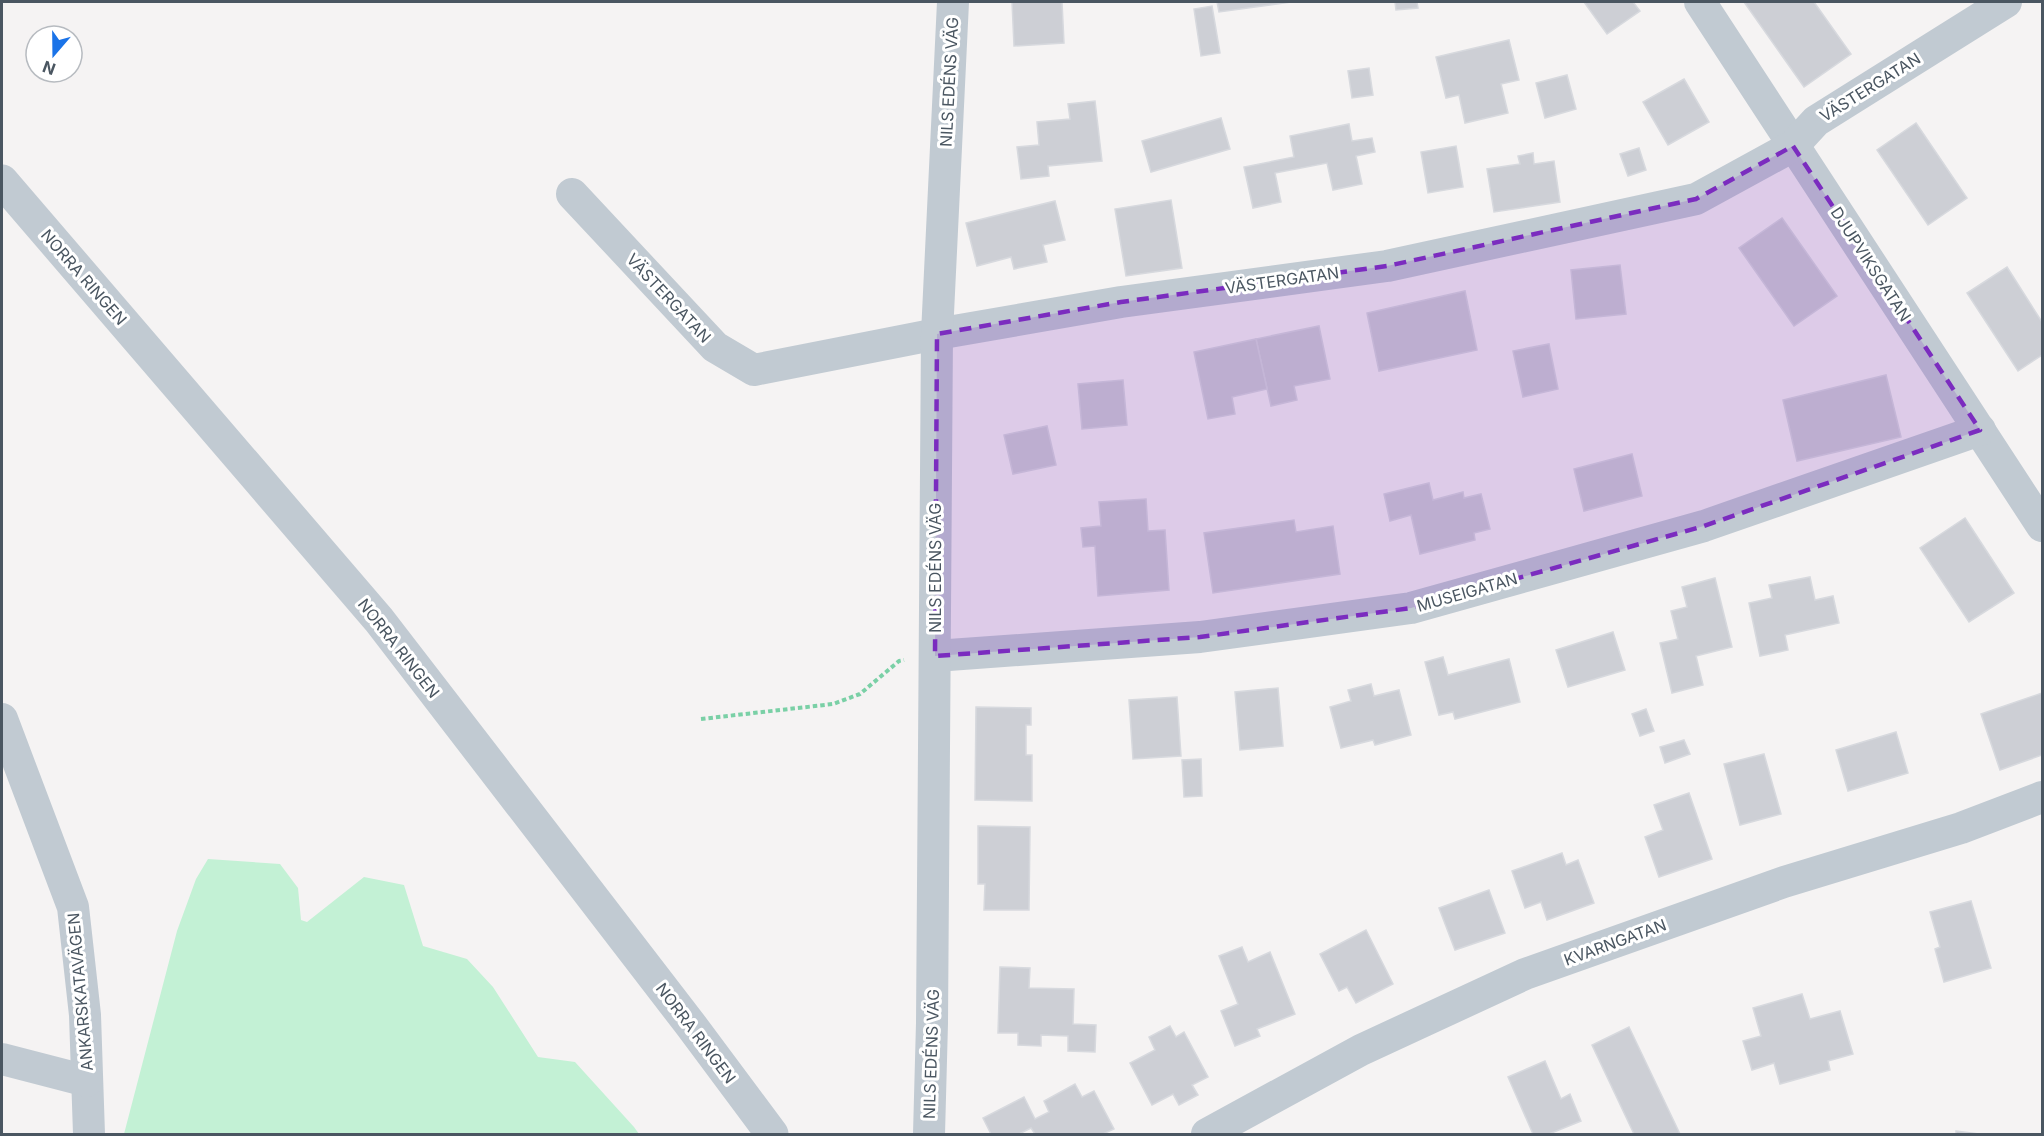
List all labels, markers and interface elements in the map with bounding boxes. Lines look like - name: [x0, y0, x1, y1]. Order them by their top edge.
- street label: NILS EDÉNS VÄG: [936, 16, 962, 148]
- north arrow: [24, 24, 84, 84]
- street label: VÄSTERGATAN: [1816, 48, 1924, 126]
- text: N: [40, 57, 58, 80]
- street label: DJUPVIKSGATAN: [1827, 203, 1915, 325]
- street label: NORRA RINGEN: [37, 225, 131, 329]
- street label: VÄSTERGATAN: [623, 249, 715, 347]
- street label: VÄSTERGATAN: [1224, 262, 1340, 298]
- street label: NILS EDÉNS VÄG: [925, 503, 945, 633]
- street label: MUSEIGATAN: [1414, 568, 1520, 616]
- street label: NORRA RINGEN: [354, 594, 444, 702]
- street label: ANKARSKATAVÄGEN: [63, 912, 97, 1072]
- street label: KVARNGATAN: [1561, 914, 1669, 970]
- street label: NORRA RINGEN: [652, 979, 740, 1087]
- street label: NILS EDÉNS VÄG: [919, 989, 943, 1119]

